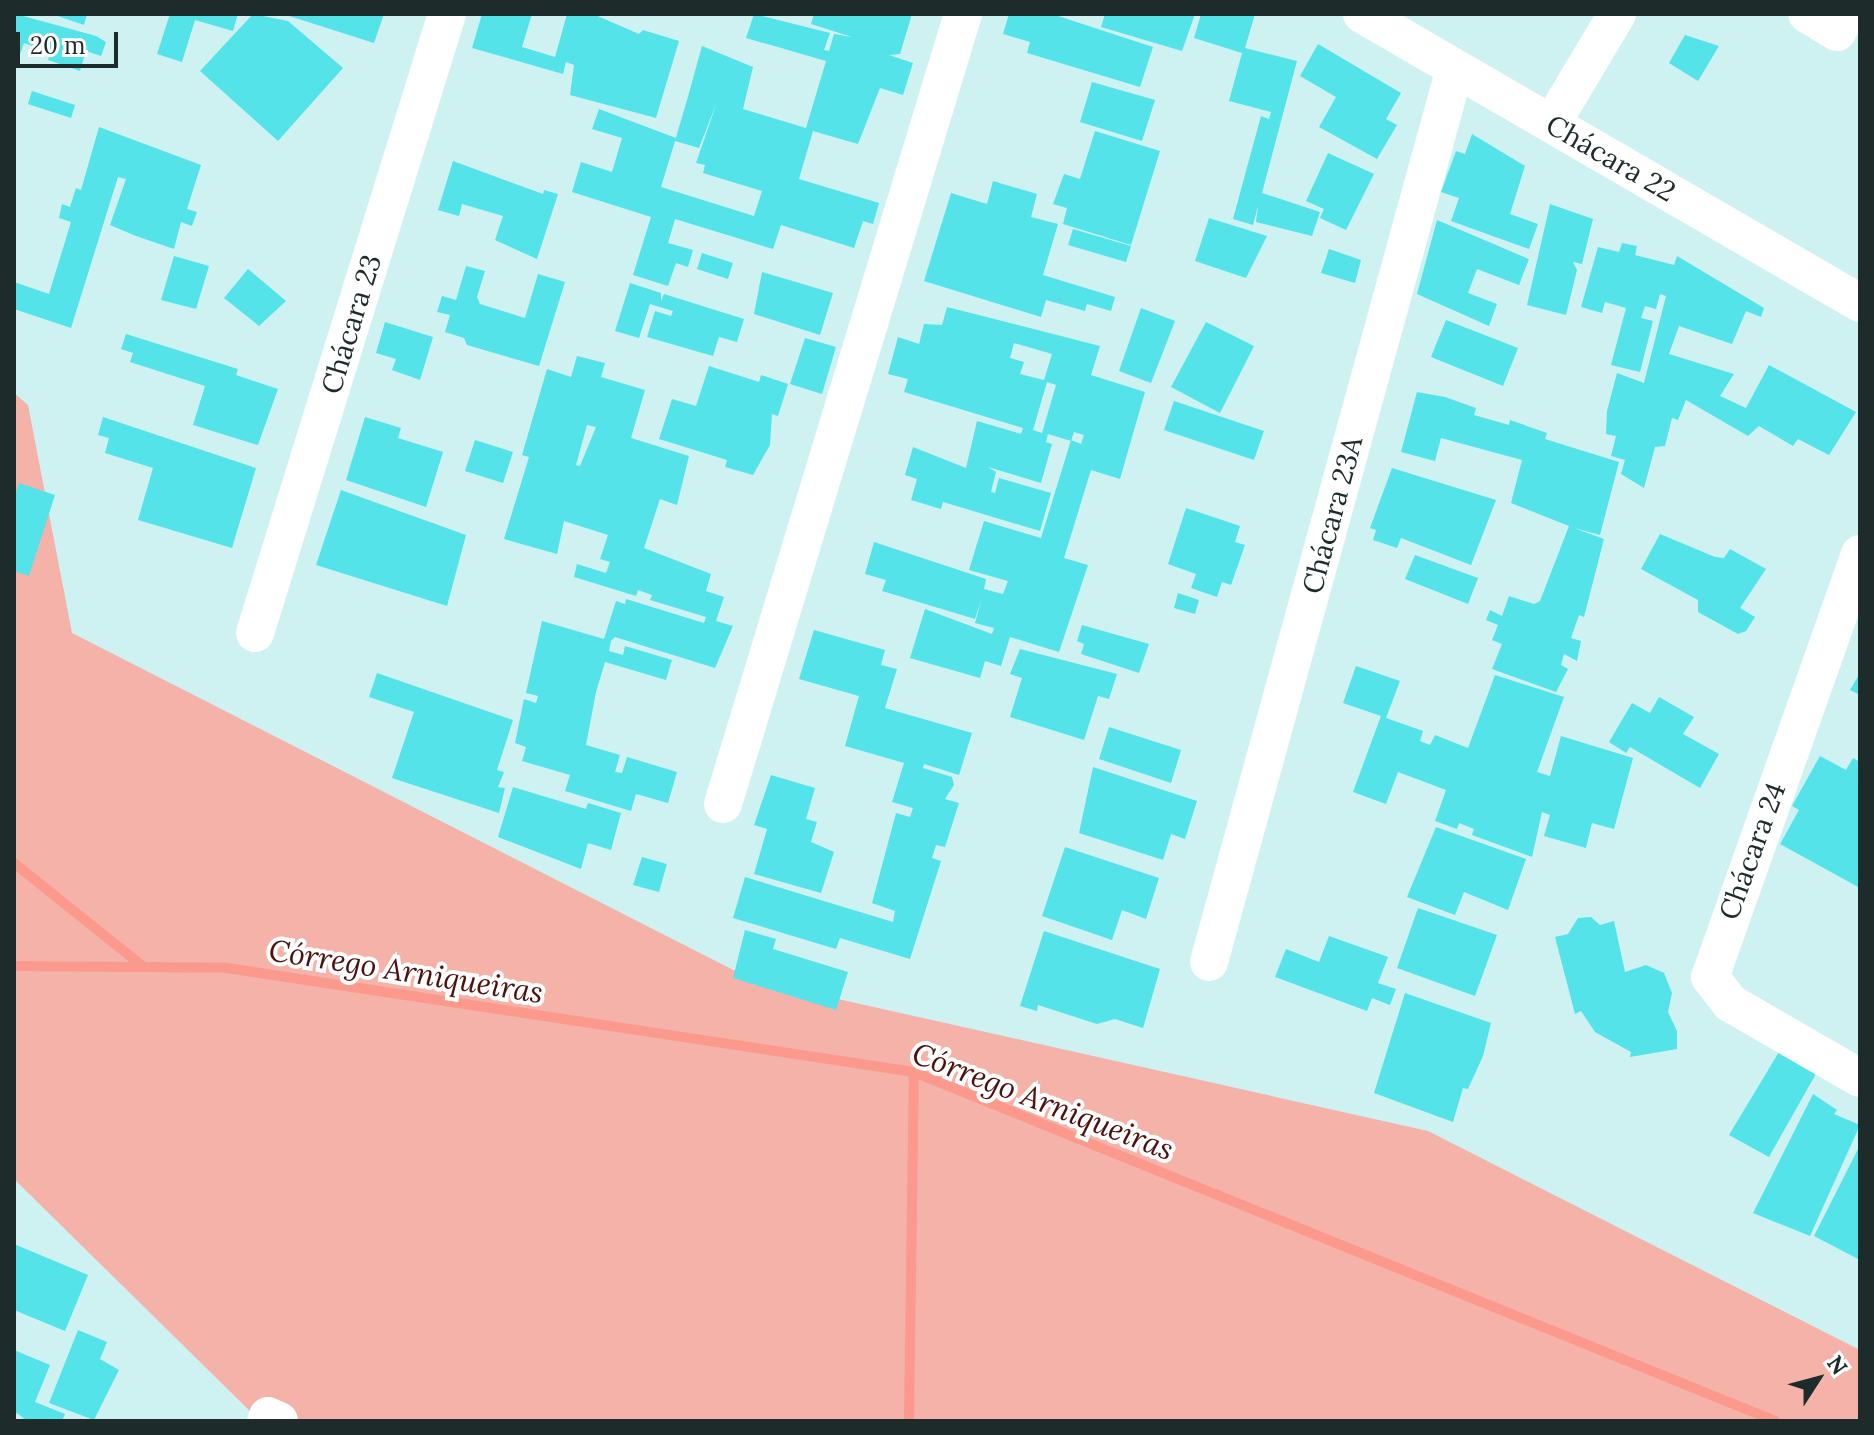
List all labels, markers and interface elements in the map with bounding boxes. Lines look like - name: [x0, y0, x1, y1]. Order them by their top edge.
- scale bar: [20, 16, 122, 66]
- text: 20 m: [30, 30, 86, 61]
- street label: Chácara 22: [1540, 107, 1682, 209]
- street label: Chácara 23: [314, 250, 388, 398]
- street label: Chácara 23A: [1295, 433, 1369, 597]
- street label: Chácara 24: [1712, 778, 1792, 924]
- water label: Córrego Arniqueiras: [266, 932, 546, 1010]
- water label: Córrego Arniqueiras: [907, 1035, 1179, 1167]
- north arrow: [1778, 1339, 1858, 1419]
- text: N: [1821, 1350, 1854, 1380]

